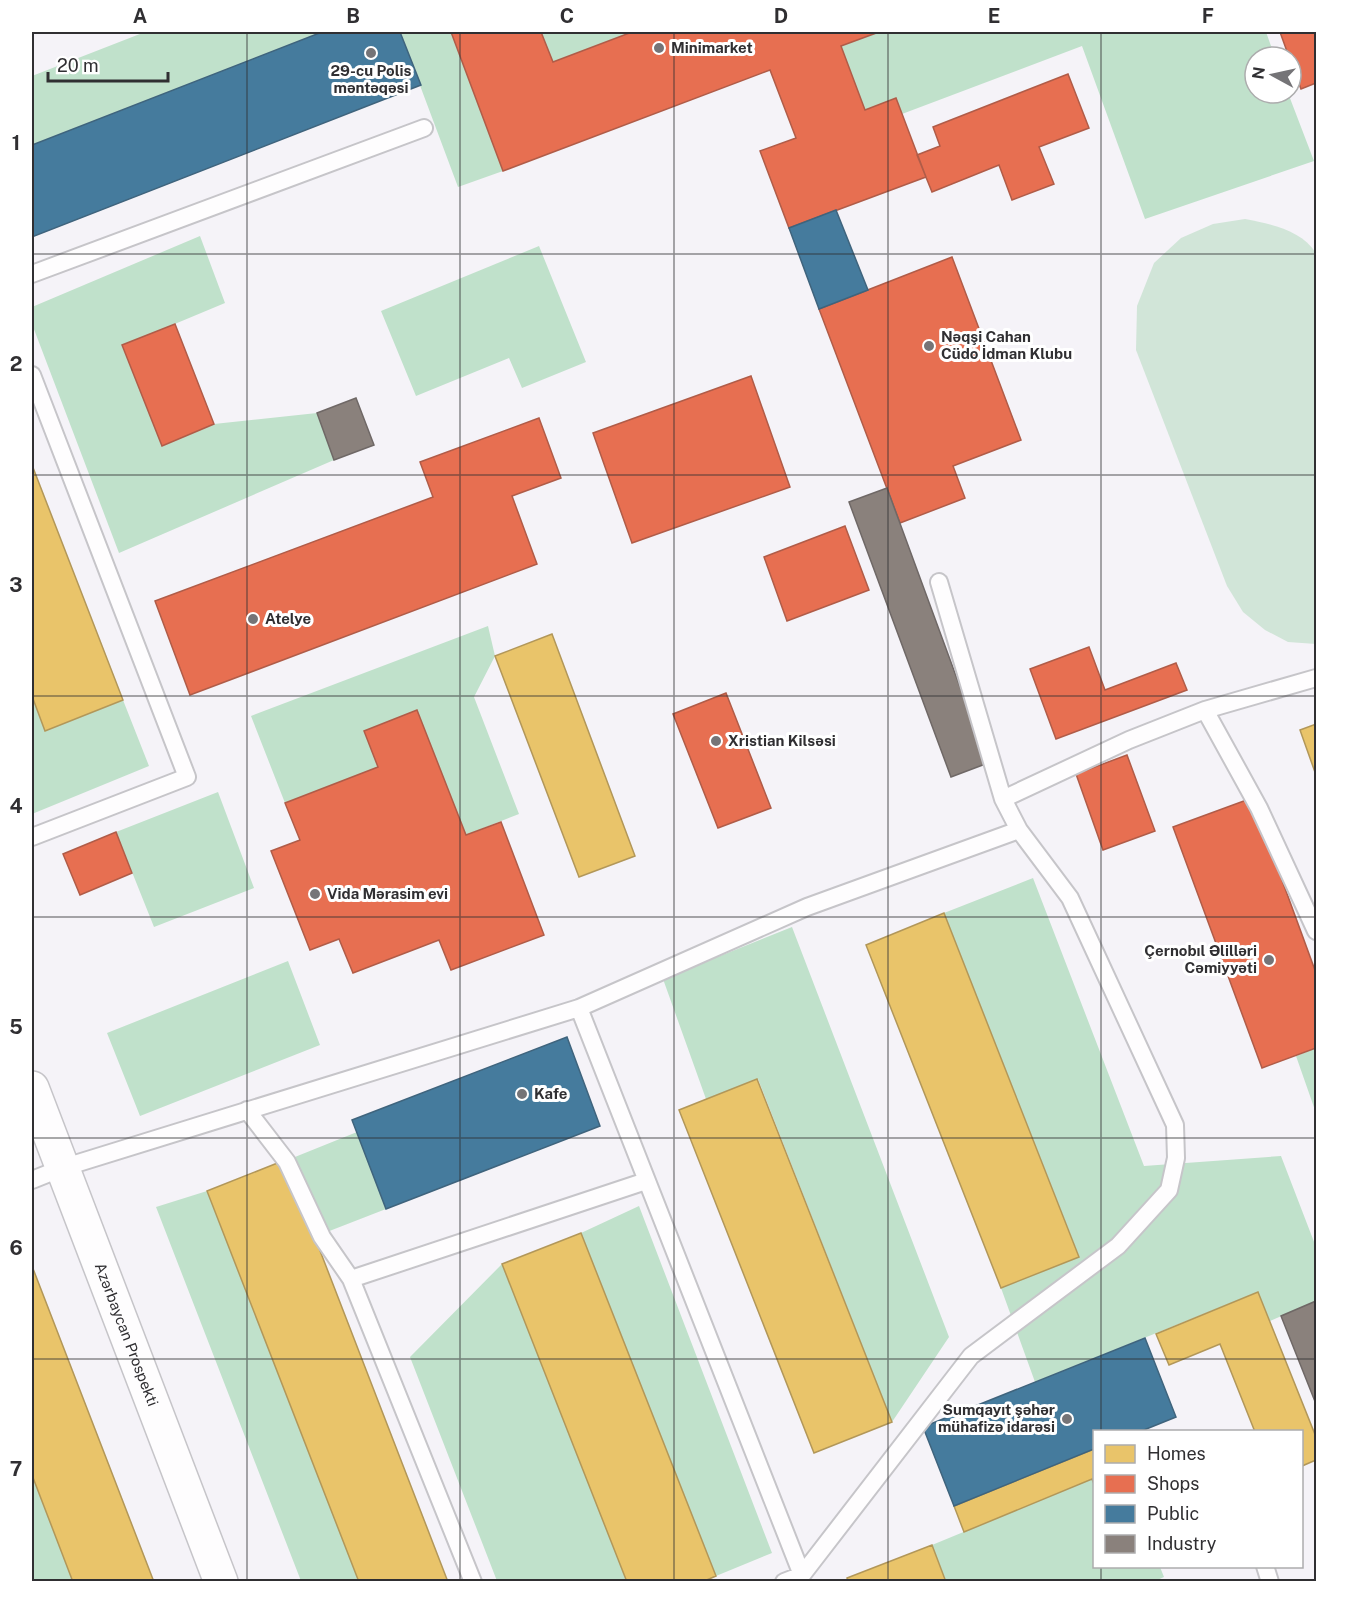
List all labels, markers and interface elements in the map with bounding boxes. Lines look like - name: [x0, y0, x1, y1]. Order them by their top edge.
- text: A: [133, 4, 147, 28]
- text: B: [346, 4, 360, 28]
- text: C: [560, 4, 574, 28]
- text: D: [774, 4, 788, 28]
- text: E: [988, 4, 1000, 28]
- text: F: [1202, 4, 1214, 28]
- place label: Minimarket: [671, 39, 753, 56]
- marker: Minimarket: [652, 41, 666, 55]
- scale bar: [48, 45, 168, 83]
- north arrow: [1243, 45, 1303, 105]
- marker: 29-cu Polis məntəqəsi: [364, 46, 378, 60]
- text: 20 m: [57, 55, 99, 76]
- place label: 29-cu Polis məntəqəsi: [331, 62, 412, 96]
- text: N: [1248, 65, 1269, 81]
- text: 1: [12, 131, 20, 155]
- place label: Nəqşi Cahan Cüdo İdman Klubu: [941, 328, 1072, 362]
- marker: Nəqşi Cahan Cüdo İdman Klubu: [922, 339, 936, 353]
- text: 2: [10, 352, 22, 376]
- text: 3: [9, 573, 23, 597]
- place label: Atelye: [265, 610, 311, 627]
- marker: Atelye: [246, 612, 260, 626]
- place label: Xristian Kilsəsi: [728, 732, 836, 749]
- marker: Xristian Kilsəsi: [709, 734, 723, 748]
- text: 4: [9, 794, 23, 818]
- place label: Vida Mərasim evi: [327, 885, 448, 902]
- marker: Vida Mərasim evi: [308, 887, 322, 901]
- place label: Çernobıl Əlilləri Cəmiyyəti: [1144, 942, 1257, 976]
- marker: Çernobıl Əlilləri Cəmiyyəti: [1262, 953, 1276, 967]
- text: 5: [9, 1015, 23, 1039]
- place label: Kafe: [534, 1085, 568, 1102]
- marker: Kafe: [515, 1087, 529, 1101]
- text: 6: [9, 1236, 23, 1260]
- street label: Azərbaycan Prospekti: [92, 1260, 162, 1409]
- place label: Sumqayıt şəhər mühafizə idarəsi: [938, 1401, 1055, 1435]
- marker: Sumqayıt şəhər mühafizə idarəsi: [1060, 1412, 1074, 1426]
- legend: [1093, 1430, 1303, 1568]
- text: Homes: [1147, 1443, 1206, 1464]
- text: 7: [10, 1457, 22, 1481]
- text: Shops: [1147, 1473, 1199, 1494]
- text: Public: [1147, 1503, 1199, 1524]
- text: Industry: [1147, 1533, 1217, 1554]

